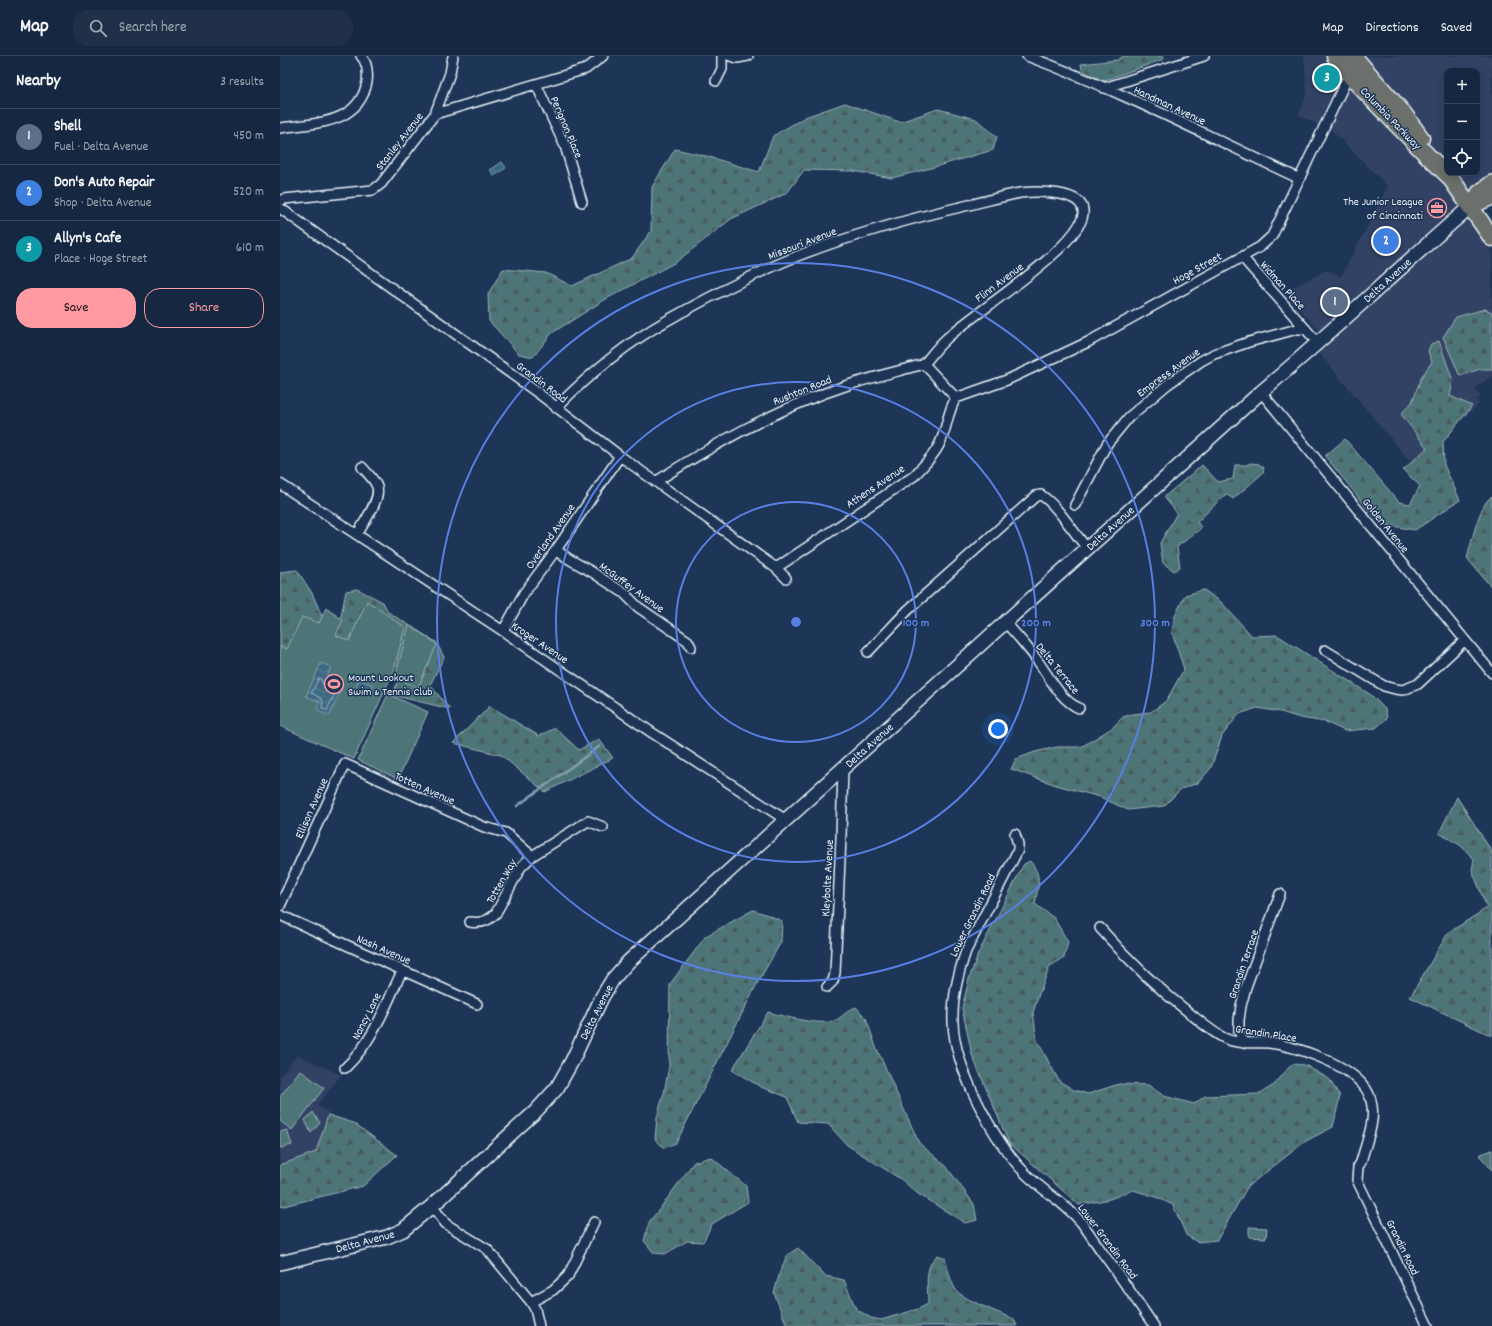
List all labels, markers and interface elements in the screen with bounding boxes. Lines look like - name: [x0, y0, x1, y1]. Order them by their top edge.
- search box: [73, 10, 353, 46]
- text: Map: [20, 14, 49, 41]
- icon: search: [87, 17, 109, 39]
- text: Search here: [119, 17, 187, 39]
- text: Map: [1322, 18, 1344, 38]
- text: Directions: [1366, 18, 1419, 38]
- text: Saved: [1441, 18, 1472, 38]
- pin: 3: [1314, 63, 1340, 93]
- map controls: [1444, 68, 1480, 176]
- button: +: [1444, 68, 1480, 104]
- text: Nearby: [16, 70, 60, 94]
- text: 3 results: [220, 73, 264, 92]
- street label: Handman Avenue: [1130, 82, 1208, 131]
- street label: Columbia Parkway: [1355, 84, 1425, 155]
- street label: Perignon Place: [545, 94, 586, 161]
- button: −: [1444, 104, 1480, 140]
- street label: Stanley Avenue: [372, 109, 428, 175]
- text: Shell: [54, 116, 81, 138]
- text: 1: [28, 127, 30, 146]
- text: 450 m: [234, 127, 264, 146]
- text: Fuel · Delta Avenue: [54, 138, 148, 157]
- button: locate: [1444, 140, 1480, 176]
- text: Don's Auto Repair: [54, 172, 155, 194]
- text: 2: [26, 183, 32, 202]
- text: 520 m: [233, 183, 264, 202]
- text: Shop · Delta Avenue: [54, 194, 151, 213]
- place label: The Junior League of Cincinnati: [1343, 194, 1423, 225]
- office icon: The Junior League of Cincinnati: [1426, 197, 1448, 219]
- street label: Missouri Avenue: [766, 224, 839, 265]
- pin: 2: [1373, 226, 1399, 256]
- text: Allyn's Cafe: [54, 228, 121, 250]
- text: 3: [26, 239, 32, 258]
- text: 610 m: [236, 239, 264, 258]
- street label: Hoge Street: [1170, 249, 1226, 290]
- text: Place · Hoge Street: [54, 250, 147, 269]
- street label: Delta Avenue: [1360, 255, 1416, 307]
- street label: Widman Place: [1255, 258, 1309, 314]
- street label: Flinn Avenue: [972, 259, 1028, 307]
- pin: 1: [1322, 287, 1348, 317]
- button: Save: [16, 288, 136, 328]
- button: Share: [144, 288, 264, 328]
- street label: Empress Avenue: [1134, 344, 1204, 402]
- street label: Grandin Road: [512, 358, 570, 408]
- street label: Rushton Road: [771, 372, 835, 411]
- street label: Athens Avenue: [843, 461, 909, 513]
- street label: Golden Avenue: [1357, 495, 1412, 557]
- street label: Overland Avenue: [522, 500, 580, 573]
- street label: Delta Avenue: [1083, 503, 1139, 555]
- street label: McGuffey Avenue: [595, 559, 667, 618]
- centre of rings: [789, 615, 803, 629]
- text: 100 m: [903, 615, 929, 632]
- text: 200 m: [1021, 615, 1051, 632]
- text: 300 m: [1140, 615, 1170, 632]
- street label: Kroger Avenue: [507, 618, 571, 669]
- street label: Delta Terrace: [1031, 640, 1083, 698]
- place label: Mount Lookout Swim & Tennis Club: [348, 670, 433, 701]
- sports icon: Mount Lookout Swim & Tennis Club: [323, 673, 345, 695]
- your location: [988, 719, 1008, 739]
- street label: Delta Avenue: [842, 720, 898, 772]
- street label: Totten Avenue: [392, 769, 457, 810]
- street label: Ellison Avenue: [291, 776, 333, 842]
- street label: Kleybolte Avenue: [818, 839, 839, 917]
- street label: Totten Way: [483, 855, 522, 907]
- street label: Lower Grandin Road: [946, 871, 1001, 960]
- street label: Grandin Terrace: [1225, 927, 1264, 1002]
- street label: Nash Avenue: [354, 931, 413, 970]
- street label: Delta Avenue: [576, 982, 619, 1043]
- street label: Nancy Lane: [348, 990, 386, 1043]
- street label: Grandin Place: [1234, 1021, 1298, 1048]
- street label: Lower Grandin Road: [1073, 1201, 1141, 1283]
- street label: Grandin Road: [1381, 1217, 1422, 1278]
- street label: Delta Avenue: [334, 1226, 397, 1258]

